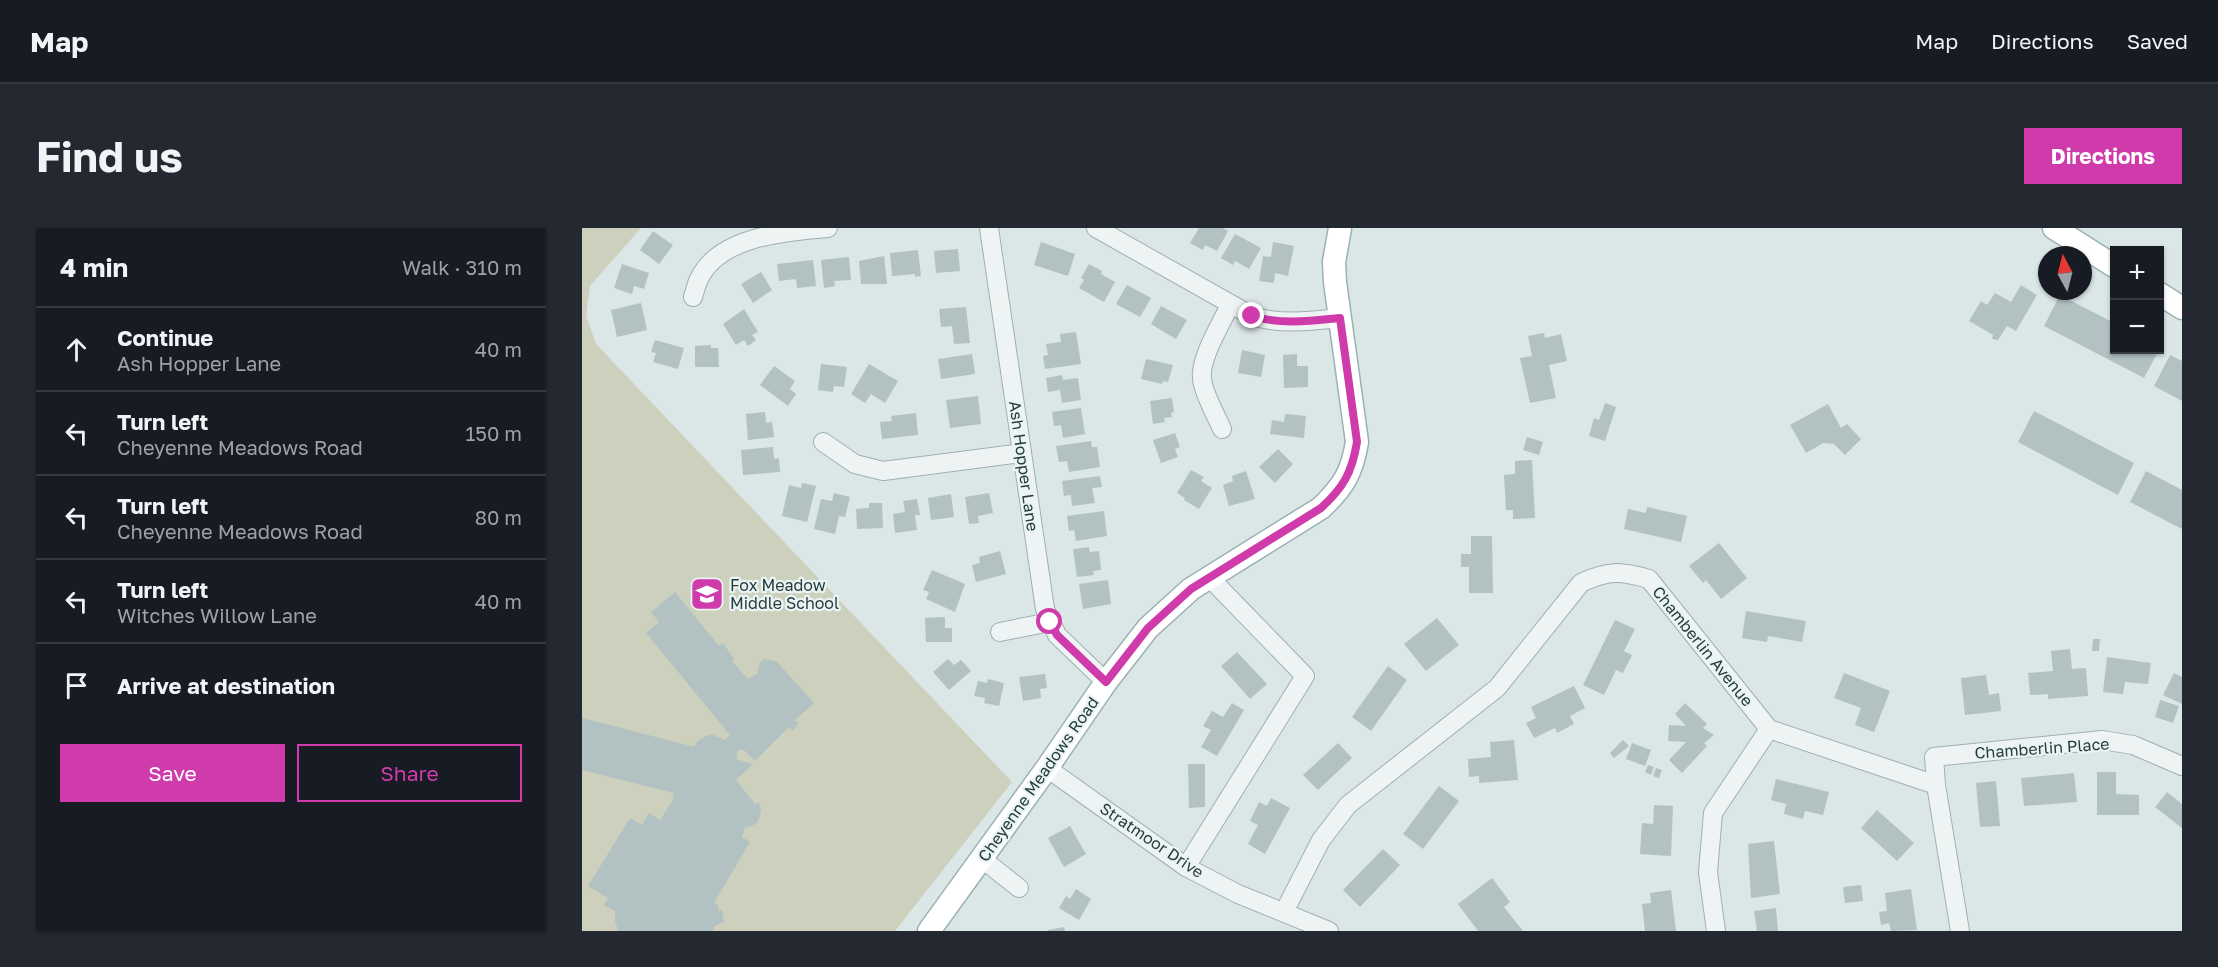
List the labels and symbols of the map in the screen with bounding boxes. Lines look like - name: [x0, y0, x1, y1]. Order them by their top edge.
- north arrow: [2038, 246, 2092, 300]
- route end: [1238, 302, 1264, 328]
- street label: Ash Hopper Lane: [1005, 400, 1043, 532]
- place label: Fox Meadow Middle School: [730, 575, 839, 613]
- school or university icon: Fox Meadow Middle School: [689, 576, 725, 612]
- street label: Chamberlin Avenue: [1648, 582, 1758, 710]
- route start: [1036, 608, 1062, 634]
- street label: Cheyenne Meadows Road: [973, 693, 1103, 865]
- street label: Chamberlin Place: [1974, 733, 2110, 763]
- street label: Stratmoor Drive: [1096, 798, 1208, 882]

